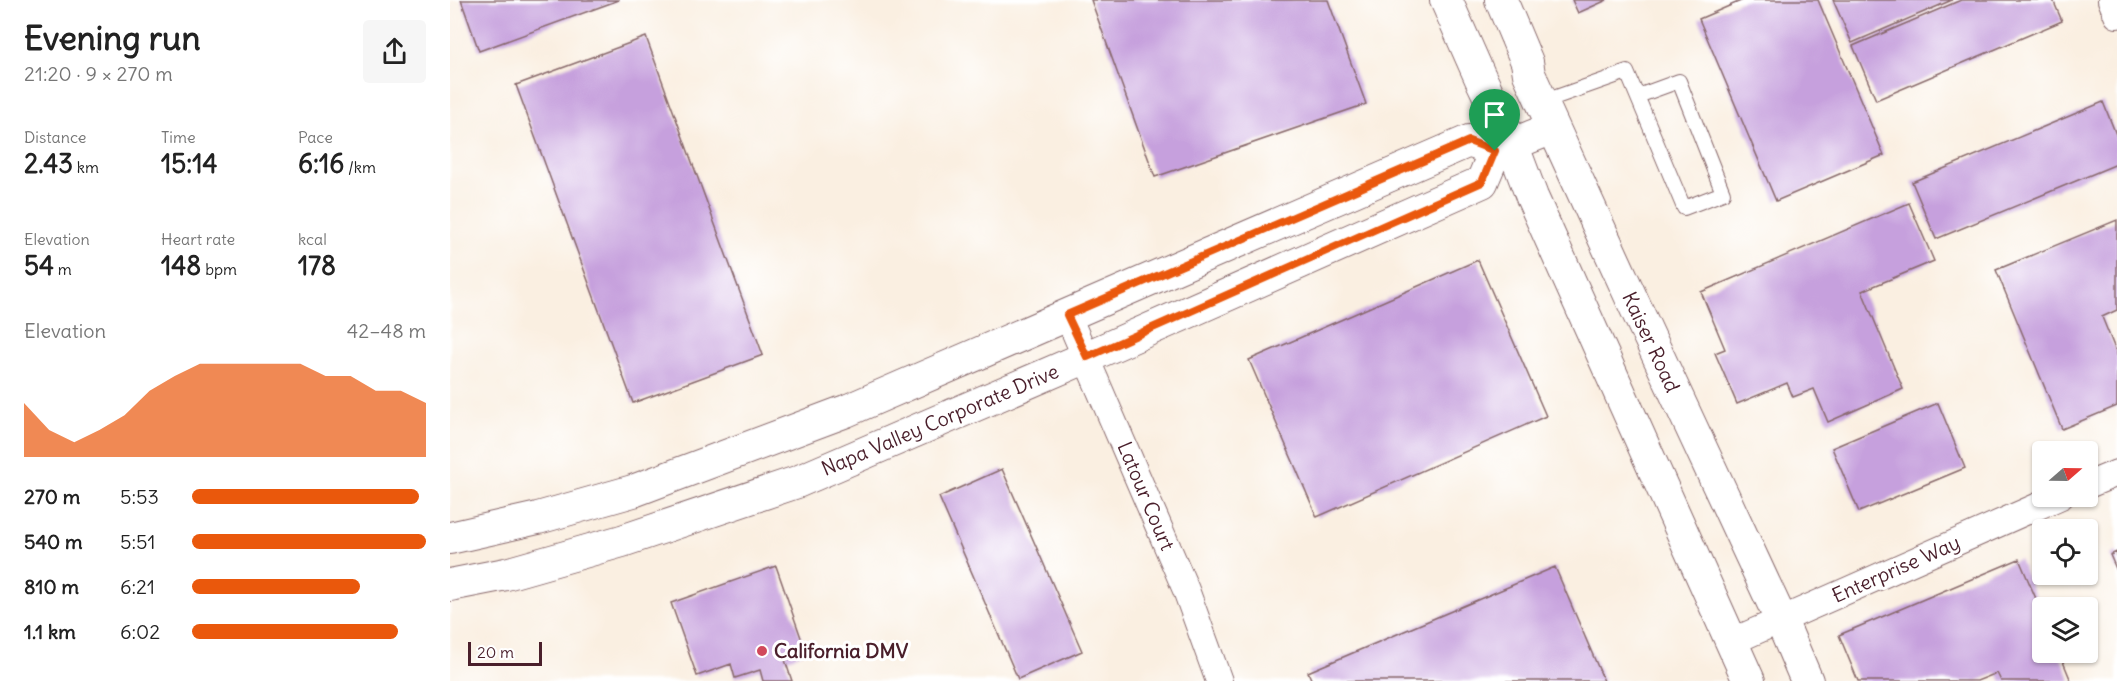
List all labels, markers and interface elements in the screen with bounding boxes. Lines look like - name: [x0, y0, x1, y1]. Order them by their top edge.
- text: Evening run: [24, 17, 200, 59]
- button: share: [363, 20, 426, 83]
- text: 21:20 · 9 × 270 m: [24, 61, 173, 86]
- pin: [1469, 89, 1520, 151]
- icon: arrive: [1478, 98, 1511, 131]
- text: Distance: [24, 127, 86, 147]
- text: Time: [161, 127, 196, 147]
- text: Pace: [298, 127, 333, 147]
- text: 2.43: [24, 147, 73, 180]
- text: 15:14: [161, 147, 218, 180]
- text: 6:16: [298, 147, 344, 180]
- text: km: [73, 157, 99, 177]
- text: /km: [344, 157, 376, 177]
- text: Elevation: [24, 229, 90, 249]
- text: Heart rate: [161, 229, 235, 249]
- text: kcal: [298, 229, 327, 249]
- text: 54: [24, 249, 54, 282]
- text: 148: [161, 249, 201, 282]
- text: 178: [298, 249, 336, 282]
- text: m: [54, 259, 72, 279]
- text: bpm: [201, 259, 237, 279]
- street label: Kaiser Road: [1617, 288, 1686, 396]
- text: Elevation: [24, 318, 106, 343]
- text: 42–48 m: [347, 318, 426, 343]
- street label: Napa Valley Corporate Drive: [817, 358, 1062, 481]
- street label: Latour Court: [1112, 438, 1181, 554]
- north arrow: [2032, 441, 2098, 507]
- map controls: [2032, 441, 2098, 663]
- text: 270 m: [24, 484, 80, 509]
- text: 5:53: [120, 484, 159, 509]
- button: locate: [2032, 519, 2098, 585]
- text: 540 m: [24, 529, 83, 554]
- text: 5:51: [120, 529, 155, 554]
- street label: Enterprise Way: [1828, 529, 1964, 608]
- text: 810 m: [24, 574, 79, 599]
- text: 6:21: [120, 574, 155, 599]
- button: layers: [2032, 597, 2098, 663]
- text: 1.1 km: [24, 619, 76, 644]
- text: 6:02: [120, 619, 160, 644]
- place label: California DMV: [774, 638, 909, 663]
- scale bar: [468, 639, 542, 666]
- text: 20 m: [477, 642, 514, 662]
- marker: California DMV: [755, 644, 769, 658]

